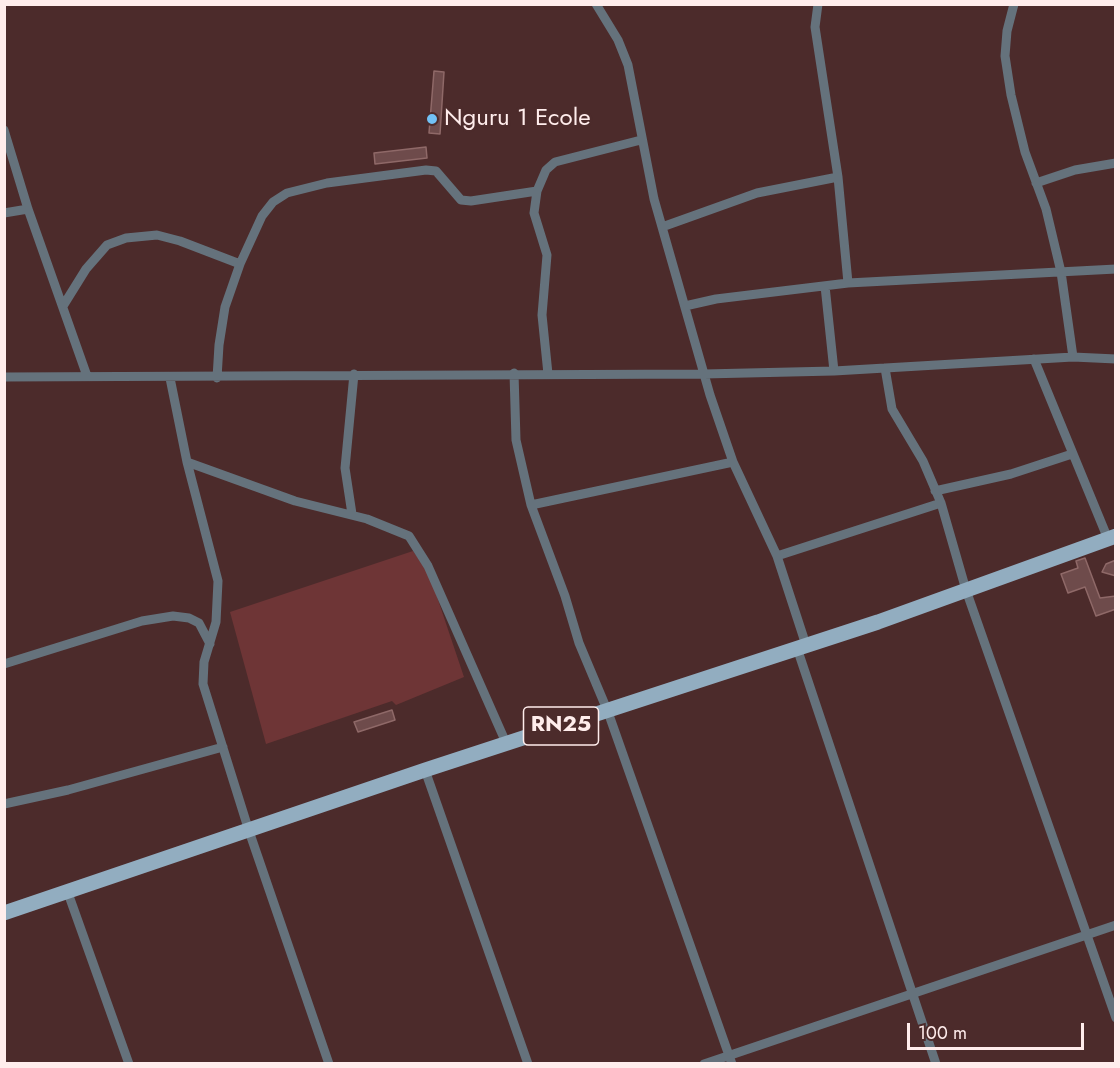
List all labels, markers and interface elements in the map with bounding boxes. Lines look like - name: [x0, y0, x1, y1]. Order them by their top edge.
- place label: Nguru 1 Ecole: [444, 105, 591, 133]
- marker: Nguru 1 Ecole: [425, 112, 439, 126]
- road number: RN25: [524, 707, 598, 745]
- scale bar: [910, 1011, 1087, 1049]
- text: 100 m: [918, 1020, 967, 1046]

